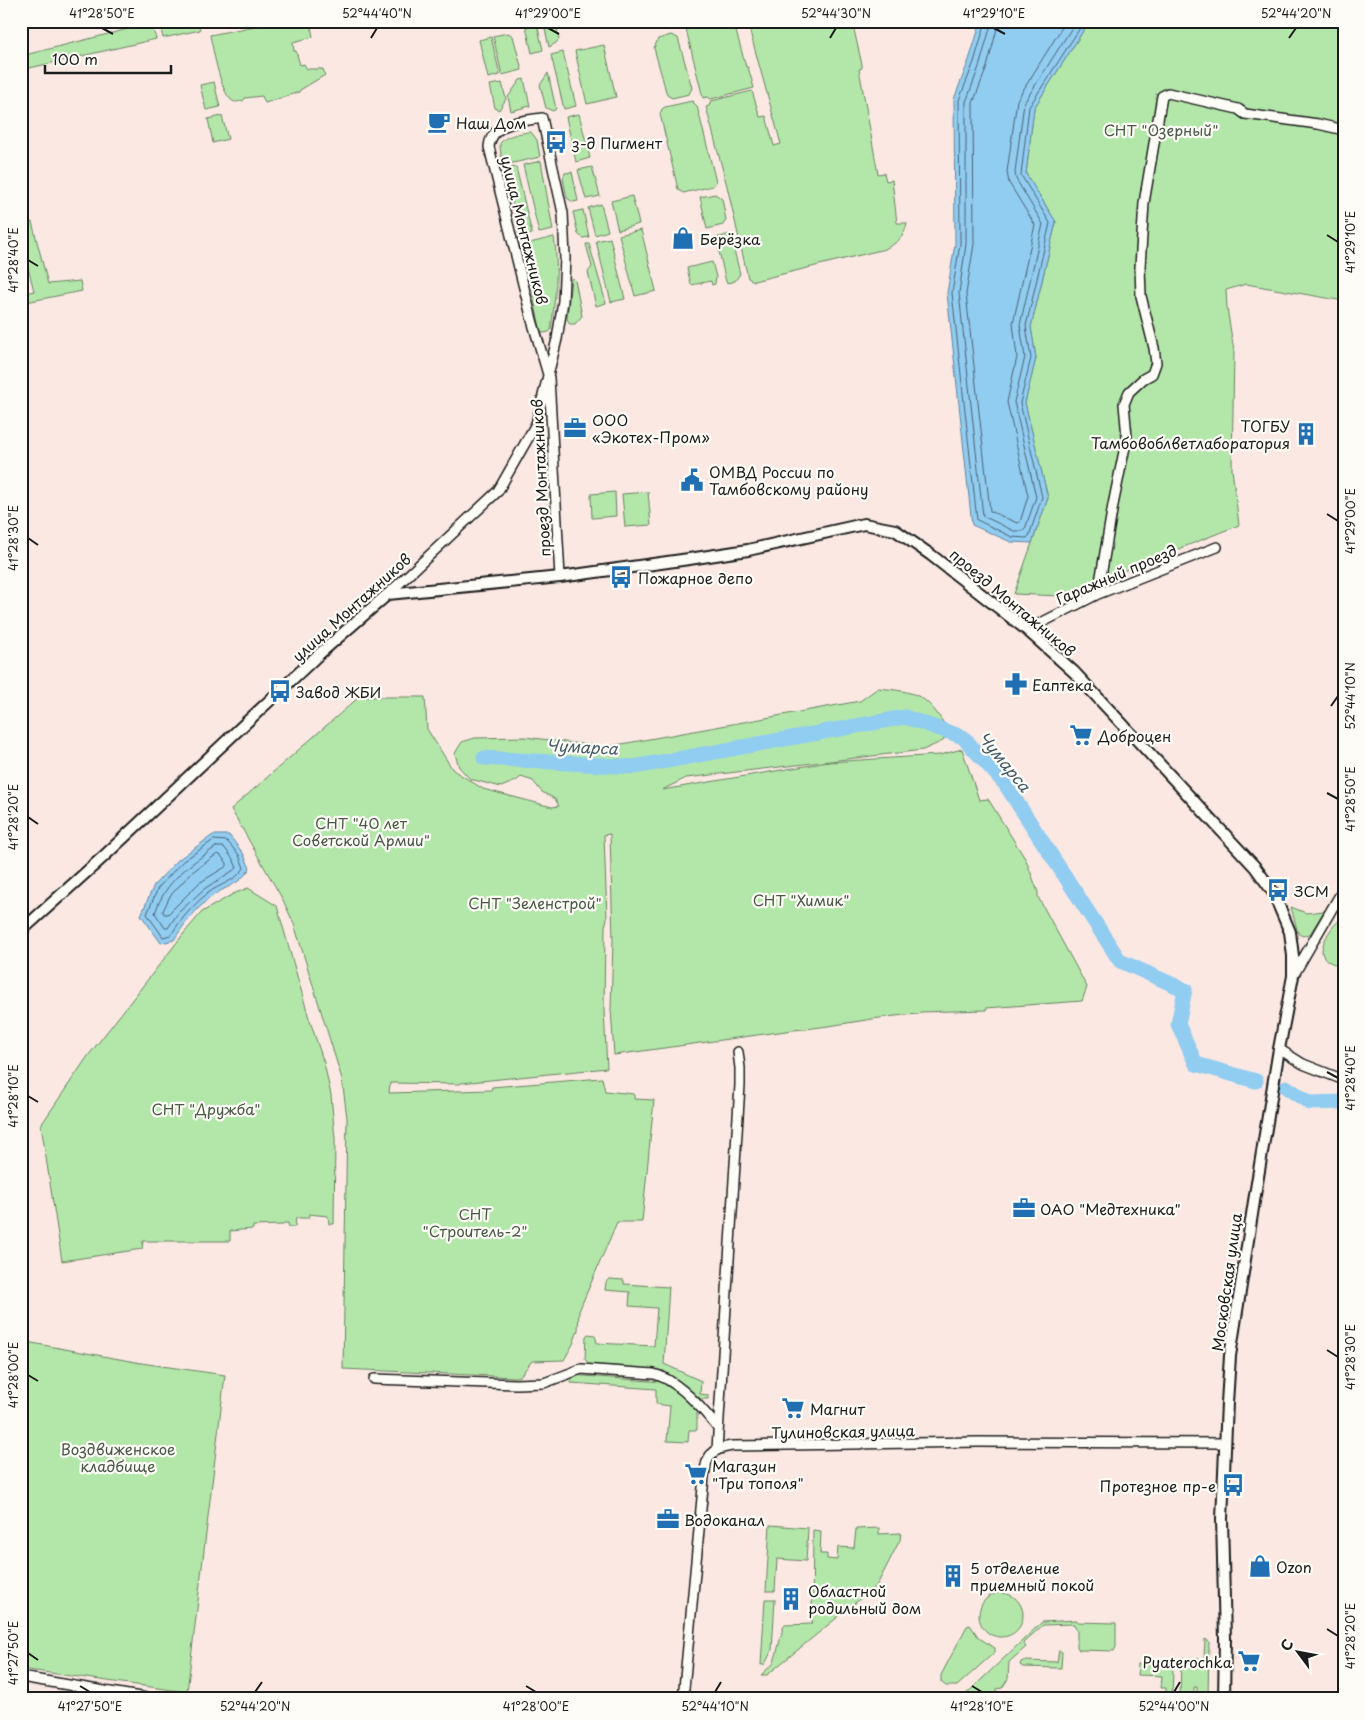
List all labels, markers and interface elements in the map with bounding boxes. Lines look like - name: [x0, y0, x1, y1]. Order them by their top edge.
- text: 41°28'50"E: [69, 4, 135, 22]
- text: 52°44'40"N: [342, 4, 412, 22]
- text: 41°29'00"E: [515, 4, 581, 22]
- text: 52°44'30"N: [801, 4, 871, 22]
- text: 41°29'10"E: [963, 4, 1025, 22]
- text: 52°44'20"N: [1261, 4, 1331, 22]
- scale bar: [45, 42, 171, 74]
- text: 100 m: [52, 47, 98, 70]
- cafe icon: Наш Дом: [426, 109, 452, 135]
- place label: Наш Дом: [456, 111, 527, 134]
- park label: СНТ "Озерный": [1104, 118, 1218, 141]
- bus stop icon: з-д Пигмент: [543, 129, 569, 155]
- place label: з-д Пигмент: [571, 131, 663, 154]
- street label: улица Монтажников: [495, 153, 555, 307]
- text: 41°29'10"E: [1341, 211, 1359, 273]
- shop icon: Берёзка: [670, 225, 696, 251]
- text: 41°28'40"E: [4, 227, 22, 293]
- place label: Берёзка: [700, 227, 761, 250]
- street label: проезд Монтажников: [524, 398, 556, 558]
- place label: ООО «Экотех-Пром»: [592, 408, 710, 448]
- place label: ТОГБУ Тамбовоблветлаборатория: [1091, 414, 1290, 454]
- office icon: ООО «Экотех-Пром»: [562, 415, 588, 441]
- building icon: ТОГБУ Тамбовоблветлаборатория: [1293, 421, 1319, 447]
- place label: ОМВД России по Тамбовскому району: [709, 460, 868, 500]
- public building icon: ОМВД России по Тамбовскому району: [679, 467, 705, 493]
- text: 41°29'00"E: [1341, 488, 1359, 554]
- text: 41°28'30"E: [4, 505, 22, 571]
- street label: Гаражный проезд: [1052, 538, 1180, 610]
- street label: проезд Монтажников: [945, 542, 1081, 662]
- street label: улица Монтажников: [287, 547, 416, 667]
- bus stop icon: Пожарное депо: [608, 564, 634, 590]
- place label: Пожарное депо: [638, 566, 753, 589]
- text: 52°44'10"N: [1341, 662, 1359, 730]
- pharmacy icon: Еаптека: [1003, 671, 1029, 697]
- place label: Еаптека: [1032, 673, 1094, 696]
- bus stop icon: Завод ЖБИ: [267, 678, 293, 704]
- place label: Завод ЖБИ: [296, 680, 381, 703]
- supermarket icon: Доброцен: [1068, 722, 1094, 748]
- place label: Доброцен: [1097, 724, 1171, 747]
- water label: Чумарса: [973, 726, 1038, 797]
- water label: Чумарса: [546, 732, 620, 760]
- text: 41°28'50"E: [1341, 766, 1359, 832]
- text: 41°28'20"E: [4, 784, 22, 850]
- park label: СНТ "40 лет Советской Армии": [292, 811, 430, 851]
- bus stop icon: ЗСМ: [1265, 877, 1291, 903]
- place label: ЗСМ: [1294, 879, 1329, 902]
- park label: СНТ "Химик": [753, 888, 849, 911]
- park label: СНТ "Зеленстрой": [468, 891, 602, 914]
- text: 41°28'40"E: [1341, 1045, 1359, 1111]
- text: 41°28'10"E: [4, 1064, 22, 1128]
- park label: СНТ "Дружба": [151, 1097, 261, 1120]
- office icon: ОАО "Медтехника": [1011, 1195, 1037, 1221]
- place label: ОАО "Медтехника": [1040, 1197, 1181, 1220]
- park label: СНТ "Строитель-2": [423, 1202, 527, 1242]
- street label: Московская улица: [1205, 1211, 1247, 1353]
- text: 41°28'30"E: [1341, 1324, 1359, 1390]
- text: 41°28'00"E: [4, 1342, 22, 1408]
- supermarket icon: Магнит: [780, 1395, 806, 1421]
- place label: Магнит: [810, 1397, 865, 1420]
- street label: Тулиновская улица: [771, 1418, 916, 1444]
- park label: Воздвиженское кладбище: [60, 1437, 176, 1477]
- place label: Магазин "Три тополя": [712, 1454, 804, 1494]
- supermarket icon: Магазин "Три тополя": [683, 1461, 709, 1487]
- bus stop icon: Протезное пр-е: [1220, 1472, 1246, 1498]
- place label: Протезное пр-е: [1100, 1474, 1216, 1497]
- office icon: Водоканал: [655, 1506, 681, 1532]
- place label: Водоканал: [684, 1508, 765, 1531]
- shop icon: Ozon: [1247, 1553, 1273, 1579]
- place label: Ozon: [1276, 1555, 1312, 1578]
- place label: 5 отделение приемный покой: [970, 1556, 1094, 1596]
- building icon: 5 отделение приемный покой: [940, 1563, 966, 1589]
- place label: Областной родильный дом: [808, 1579, 921, 1619]
- building icon: Областной родильный дом: [778, 1586, 804, 1612]
- text: 41°28'20"E: [1341, 1603, 1359, 1669]
- text: 41°27'50"E: [4, 1621, 22, 1685]
- north arrow: [1272, 1628, 1322, 1678]
- text: С: [1275, 1635, 1298, 1655]
- supermarket icon: Pyaterochka: [1236, 1648, 1262, 1674]
- place label: Pyaterochka: [1143, 1650, 1233, 1673]
- text: 41°27'50"E: [58, 1697, 122, 1715]
- text: 52°44'20"N: [220, 1697, 290, 1715]
- text: 41°28'00"E: [503, 1697, 569, 1715]
- text: 52°44'10"N: [681, 1697, 749, 1715]
- text: 41°28'10"E: [950, 1697, 1014, 1715]
- text: 52°44'00"N: [1139, 1697, 1209, 1715]

